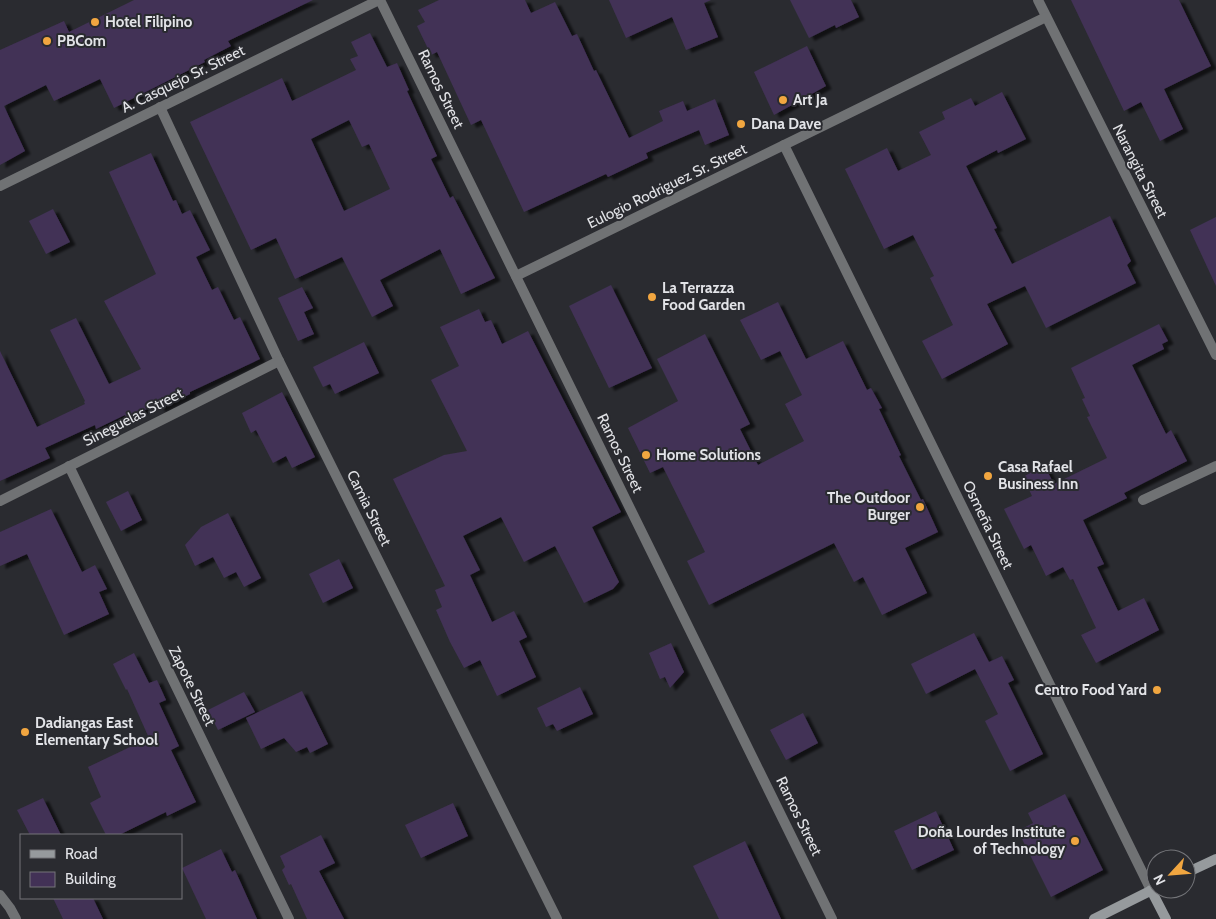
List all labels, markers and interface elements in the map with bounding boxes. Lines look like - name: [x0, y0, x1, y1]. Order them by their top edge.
- place label: Hotel Filipino: [105, 13, 193, 31]
- marker: Hotel Filipino: [89, 16, 101, 28]
- place label: PBCom: [57, 32, 106, 50]
- marker: PBCom: [41, 35, 53, 47]
- street label: A. Casquejo Sr. Street: [118, 41, 248, 117]
- street label: Ramos Street: [414, 47, 468, 131]
- place label: Art Ja: [793, 91, 828, 109]
- marker: Art Ja: [777, 94, 789, 106]
- place label: Dana Dave: [751, 115, 821, 133]
- marker: Dana Dave: [735, 118, 747, 130]
- street label: Narangita Street: [1109, 121, 1171, 221]
- street label: Eulogio Rodriguez Sr. Street: [584, 140, 750, 232]
- place label: La Terrazza Food Garden: [662, 279, 745, 314]
- marker: La Terrazza Food Garden: [646, 291, 658, 303]
- street label: Sineguelas Street: [80, 384, 186, 450]
- street label: Ramos Street: [593, 411, 647, 495]
- place label: Home Solutions: [656, 446, 761, 464]
- marker: Home Solutions: [640, 449, 652, 461]
- place label: Casa Rafael Business Inn: [998, 458, 1078, 493]
- street label: Camia Street: [343, 467, 395, 549]
- marker: Casa Rafael Business Inn: [982, 470, 994, 482]
- street label: Osmeña Street: [959, 478, 1017, 572]
- place label: The Outdoor Burger: [827, 489, 910, 524]
- marker: The Outdoor Burger: [914, 501, 926, 513]
- street label: Zapote Street: [165, 643, 219, 729]
- place label: Centro Food Yard: [1035, 681, 1147, 699]
- marker: Centro Food Yard: [1151, 684, 1163, 696]
- place label: Dadiangas East Elementary School: [35, 714, 158, 749]
- marker: Dadiangas East Elementary School: [19, 726, 31, 738]
- street label: Ramos Street: [772, 774, 826, 858]
- place label: Doña Lourdes Institute of Technology: [918, 823, 1066, 858]
- legend: [20, 834, 182, 899]
- marker: Doña Lourdes Institute of Technology: [1069, 835, 1081, 847]
- text: Road: [65, 845, 98, 863]
- north arrow: [1146, 849, 1196, 899]
- text: Building: [65, 870, 116, 888]
- text: N: [1149, 871, 1170, 888]

